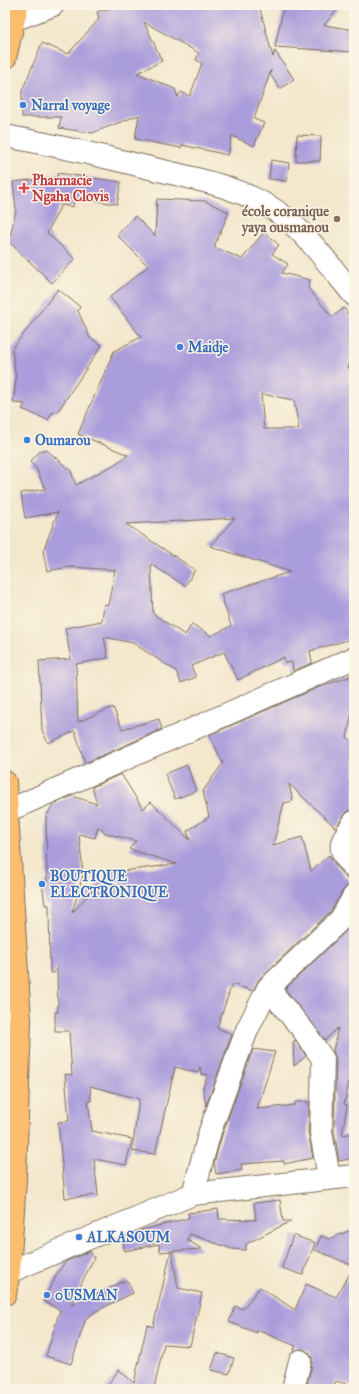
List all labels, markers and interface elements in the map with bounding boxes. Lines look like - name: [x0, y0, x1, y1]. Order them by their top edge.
- place label: Narral voyage: [31, 97, 110, 115]
- marker: Narral voyage: [18, 100, 28, 110]
- place label: Pharmacie Ngaha Clovis: [32, 172, 109, 206]
- marker: Pharmacie Ngaha Clovis: [19, 183, 29, 193]
- place label: école coranique yaya ousmanou: [241, 203, 330, 237]
- marker: école coranique yaya ousmanou: [332, 214, 342, 224]
- place label: Maidje: [188, 339, 229, 357]
- marker: Maidje: [175, 342, 185, 352]
- place label: Oumarou: [35, 432, 91, 449]
- marker: Oumarou: [22, 435, 32, 445]
- place label: BOUTIQUE ELECTRONIQUE: [50, 868, 168, 902]
- marker: BOUTIQUE ELECTRONIQUE: [37, 879, 47, 889]
- place label: ALKASOUM: [86, 1229, 171, 1246]
- marker: ALKASOUM: [74, 1232, 84, 1242]
- place label: 0USMAN: [55, 1287, 118, 1304]
- marker: 0USMAN: [42, 1290, 52, 1300]

